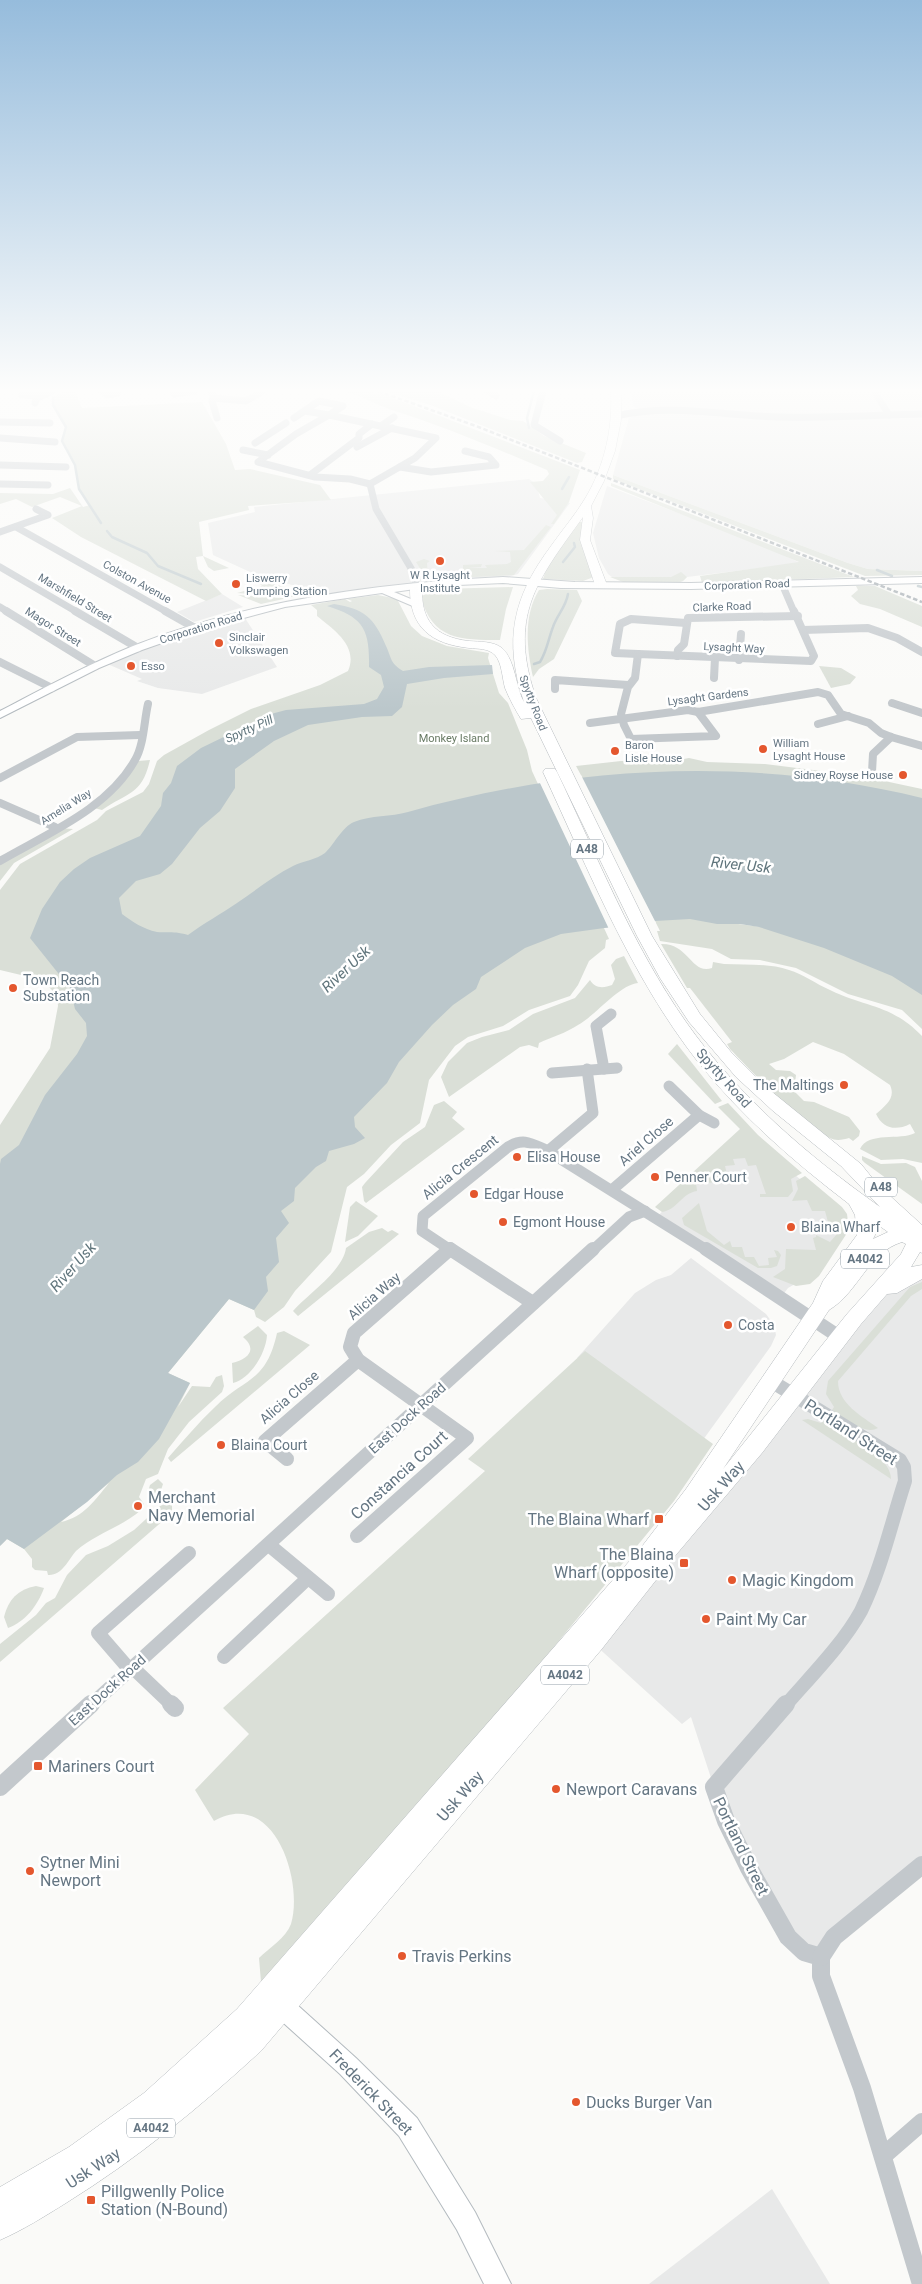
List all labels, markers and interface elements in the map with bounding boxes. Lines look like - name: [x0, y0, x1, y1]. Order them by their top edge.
- marker: W R Lysaght Institute: [434, 555, 446, 567]
- street label: Colston Avenue: [100, 558, 174, 606]
- place label: W R Lysaght Institute: [410, 569, 470, 595]
- street label: Marshfield Street: [36, 571, 115, 625]
- place label: Liswerry Pumping Station: [246, 572, 327, 598]
- street label: Corporation Road: [704, 577, 790, 593]
- marker: Liswerry Pumping Station: [230, 578, 242, 590]
- street label: Clarke Road: [692, 599, 752, 615]
- street label: Magor Street: [23, 605, 84, 650]
- street label: Corporation Road: [158, 609, 244, 647]
- place label: Sinclair Volkswagen: [229, 631, 288, 657]
- marker: Sinclair Volkswagen: [213, 637, 225, 649]
- street label: Lysaght Way: [703, 640, 766, 656]
- marker: Esso: [125, 660, 137, 672]
- place label: Esso: [141, 660, 165, 673]
- street label: Spytty Road: [516, 673, 550, 733]
- street label: Lysaght Gardens: [667, 686, 750, 708]
- water label: Spytty Pill: [223, 712, 275, 746]
- park label: Monkey Island: [419, 732, 489, 745]
- place label: William Lysaght House: [773, 737, 845, 763]
- place label: Baron Lisle House: [625, 739, 682, 765]
- marker: William Lysaght House: [757, 743, 769, 755]
- marker: Baron Lisle House: [609, 745, 621, 757]
- place label: Sidney Royse House: [794, 769, 893, 782]
- marker: Sidney Royse House: [897, 769, 909, 781]
- street label: Amelia Way: [38, 786, 94, 828]
- road number: A48: [571, 840, 603, 859]
- water label: River Usk: [710, 853, 772, 877]
- water label: River Usk: [318, 942, 375, 996]
- place label: Town Reach Substation: [23, 972, 99, 1004]
- marker: Town Reach Substation: [7, 982, 19, 994]
- street label: Spytty Road: [693, 1045, 755, 1111]
- place label: The Maltings: [753, 1077, 834, 1093]
- marker: The Maltings: [838, 1079, 850, 1091]
- street label: Ariel Close: [616, 1113, 676, 1169]
- street label: Alicia Crescent: [419, 1131, 502, 1203]
- place label: Elisa House: [527, 1149, 600, 1165]
- marker: Elisa House: [511, 1151, 523, 1163]
- place label: Penner Court: [665, 1169, 747, 1185]
- marker: Penner Court: [649, 1171, 661, 1183]
- road number: A48: [865, 1178, 897, 1196]
- place label: Edgar House: [484, 1186, 564, 1202]
- marker: Edgar House: [468, 1188, 480, 1200]
- place label: Egmont House: [513, 1214, 605, 1230]
- marker: Egmont House: [497, 1216, 509, 1228]
- place label: Blaina Wharf: [801, 1219, 881, 1235]
- marker: Blaina Wharf: [785, 1221, 797, 1233]
- water label: River Usk: [46, 1238, 100, 1295]
- road number: A4042: [841, 1250, 889, 1268]
- street label: Alicia Way: [345, 1269, 404, 1323]
- place label: Costa: [738, 1317, 775, 1333]
- marker: Costa: [722, 1319, 734, 1331]
- street label: Alicia Close: [256, 1367, 322, 1427]
- street label: East Dock Road: [365, 1379, 449, 1457]
- street label: Portland Street: [801, 1395, 901, 1469]
- street label: Constancia Court: [347, 1427, 451, 1523]
- place label: Blaina Court: [231, 1437, 308, 1453]
- marker: Blaina Court: [215, 1439, 227, 1451]
- street label: Usk Way: [694, 1457, 748, 1515]
- place label: Merchant Navy Memorial: [148, 1488, 255, 1525]
- marker: Merchant Navy Memorial: [132, 1500, 144, 1512]
- place label: The Blaina Wharf: [527, 1510, 649, 1529]
- marker: The Blaina Wharf: [653, 1513, 665, 1525]
- place label: The Blaina Wharf (opposite): [554, 1545, 674, 1582]
- marker: The Blaina Wharf (opposite): [678, 1557, 690, 1569]
- place label: Magic Kingdom: [742, 1571, 854, 1590]
- marker: Magic Kingdom: [726, 1574, 738, 1586]
- place label: Paint My Car: [716, 1610, 807, 1629]
- marker: Paint My Car: [700, 1613, 712, 1625]
- street label: East Dock Road: [65, 1651, 149, 1729]
- road number: A4042: [541, 1666, 589, 1684]
- place label: Mariners Court: [48, 1757, 154, 1776]
- marker: Mariners Court: [32, 1760, 44, 1772]
- street label: Usk Way: [433, 1767, 487, 1825]
- place label: Newport Caravans: [566, 1780, 697, 1799]
- marker: Newport Caravans: [550, 1783, 562, 1795]
- street label: Portland Street: [709, 1794, 773, 1898]
- place label: Sytner Mini Newport: [40, 1853, 120, 1890]
- marker: Sytner Mini Newport: [24, 1865, 36, 1877]
- place label: Travis Perkins: [412, 1947, 512, 1966]
- marker: Travis Perkins: [396, 1950, 408, 1962]
- street label: Frederick Street: [325, 2045, 417, 2139]
- place label: Ducks Burger Van: [586, 2093, 712, 2112]
- marker: Ducks Burger Van: [570, 2096, 582, 2108]
- road number: A4042: [127, 2118, 175, 2138]
- street label: Usk Way: [62, 2143, 124, 2193]
- place label: Pillgwenlly Police Station (N-Bound): [101, 2182, 228, 2219]
- marker: Pillgwenlly Police Station (N-Bound): [85, 2194, 97, 2206]

